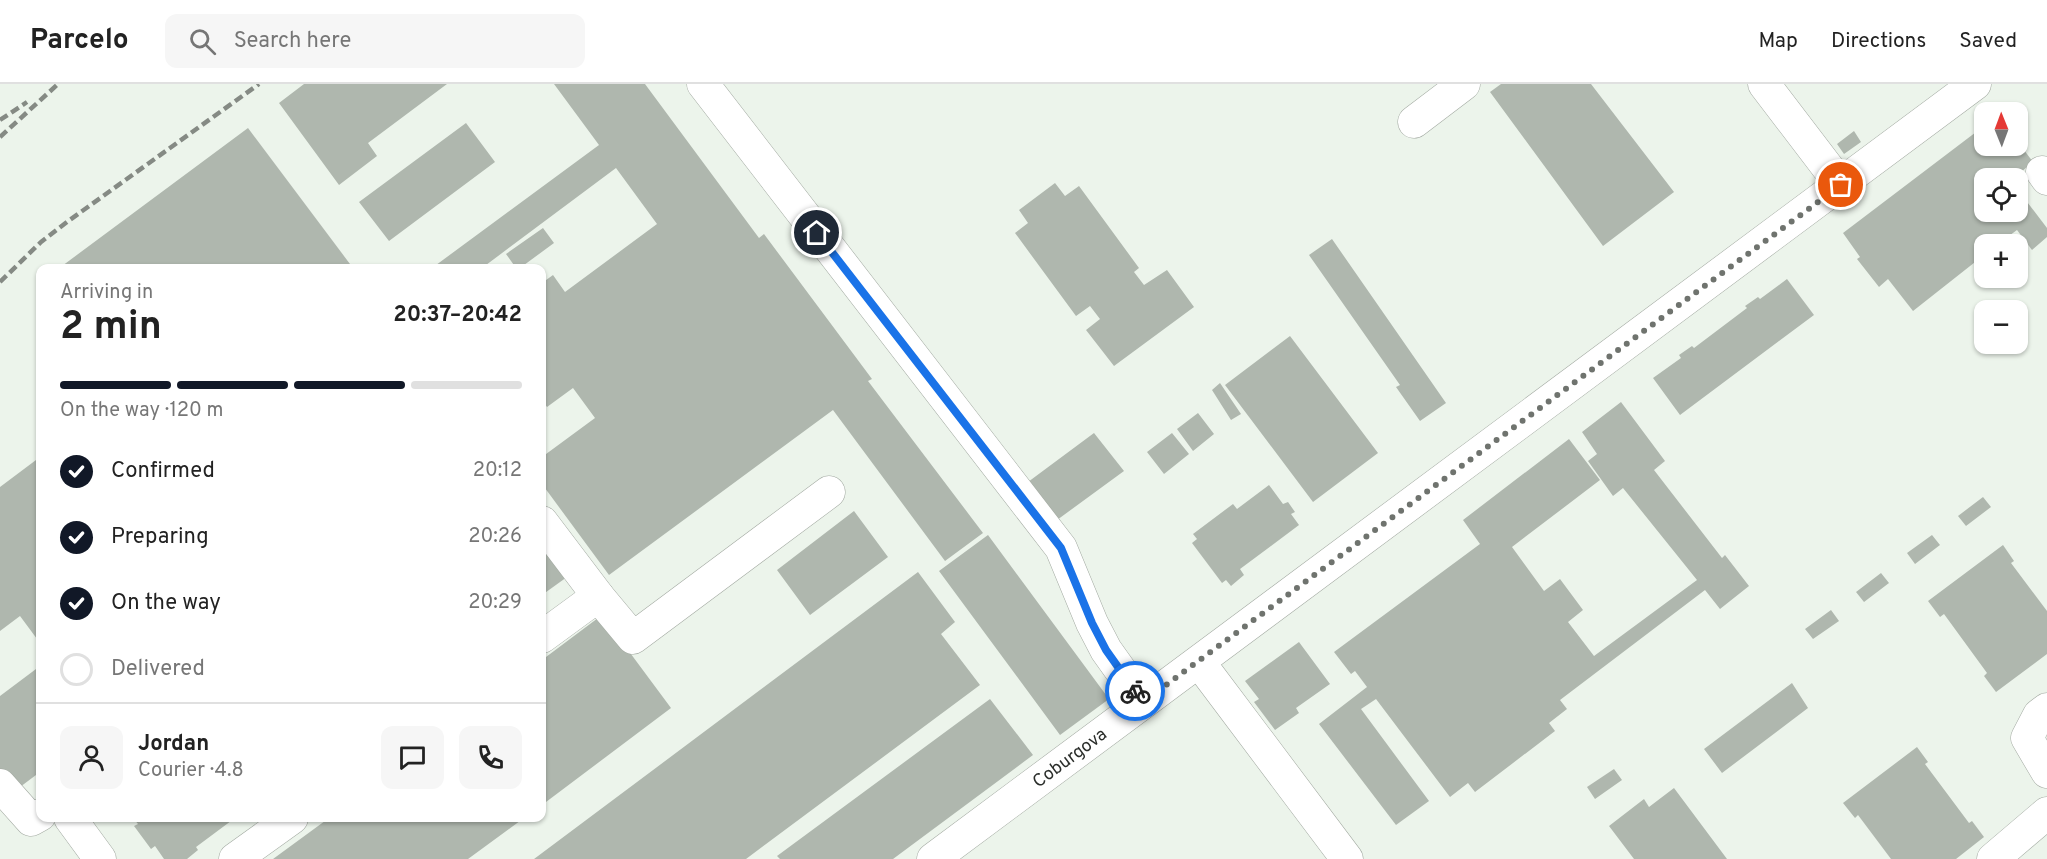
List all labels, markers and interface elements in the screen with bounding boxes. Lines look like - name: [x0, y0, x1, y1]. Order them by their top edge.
- search box: [165, 14, 585, 68]
- text: Parcelo: [30, 23, 129, 59]
- icon: search: [186, 25, 219, 58]
- text: Search here: [234, 28, 351, 55]
- text: Map: [1758, 28, 1798, 55]
- text: Directions: [1831, 28, 1926, 55]
- text: Saved: [1959, 28, 2017, 55]
- north arrow: [1974, 102, 2028, 156]
- map controls: [1974, 102, 2028, 354]
- pin: [1815, 159, 1866, 210]
- icon: bag: [1824, 168, 1857, 201]
- button: locate: [1974, 168, 2028, 222]
- pin: [791, 207, 842, 258]
- icon: home: [800, 216, 833, 249]
- button: +: [1974, 234, 2028, 288]
- text: Arriving in: [60, 280, 153, 306]
- button: −: [1974, 300, 2028, 354]
- text: 20:37–20:42: [393, 302, 522, 329]
- text: 2 min: [60, 304, 162, 353]
- text: On the way · 120 m: [60, 398, 224, 424]
- icon: check: [60, 455, 93, 488]
- text: Confirmed: [111, 458, 215, 485]
- text: 20:12: [473, 458, 522, 484]
- icon: check: [60, 521, 93, 554]
- text: Preparing: [111, 524, 209, 551]
- text: 20:26: [468, 524, 522, 550]
- icon: check: [60, 587, 93, 620]
- text: On the way: [111, 590, 221, 617]
- text: 20:29: [468, 590, 522, 616]
- text: Delivered: [111, 656, 205, 683]
- courier: [1105, 661, 1165, 721]
- icon: bike: [1119, 675, 1152, 708]
- street label: Coburgova: [1028, 724, 1112, 794]
- button: person: [60, 726, 123, 789]
- button: chat: [381, 726, 444, 789]
- button: phone: [459, 726, 522, 789]
- text: Jordan: [138, 731, 209, 758]
- text: Courier · 4.8: [138, 758, 244, 784]

